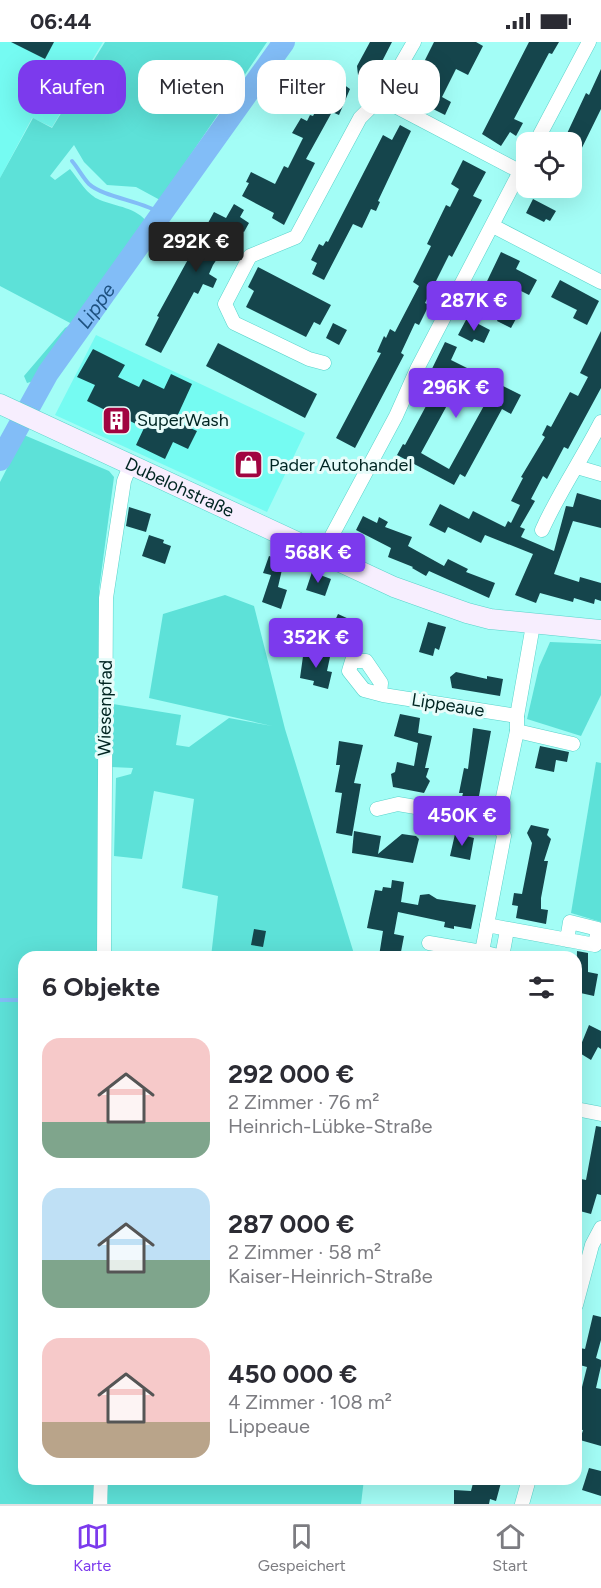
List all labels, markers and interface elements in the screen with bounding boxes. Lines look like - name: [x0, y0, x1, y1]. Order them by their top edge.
- text: 06:44: [30, 8, 92, 35]
- chip: Kaufen: [18, 60, 126, 114]
- chip: Mieten: [138, 60, 245, 114]
- chip: Filter: [257, 60, 346, 114]
- chip: Neu: [358, 60, 440, 114]
- map controls: [516, 132, 582, 198]
- button: locate: [516, 132, 582, 198]
- pin: 292K €: [147, 222, 245, 273]
- text: 292K €: [163, 229, 229, 253]
- water label: Lippe: [72, 278, 120, 333]
- pin: 287K €: [425, 281, 523, 332]
- text: 287K €: [441, 288, 507, 312]
- pin: 296K €: [407, 368, 505, 419]
- text: 296K €: [423, 375, 489, 399]
- building icon: SuperWash: [100, 404, 132, 436]
- place label: SuperWash: [137, 409, 229, 431]
- shop icon: Pader Autohandel: [232, 449, 264, 481]
- street label: Dubelohstraße: [122, 453, 238, 522]
- place label: Pader Autohandel: [269, 454, 412, 476]
- pin: 568K €: [269, 533, 367, 584]
- text: 568K €: [284, 540, 352, 564]
- pin: 352K €: [267, 618, 365, 669]
- text: 352K €: [283, 625, 349, 649]
- street label: Wiesenpfad: [93, 660, 117, 756]
- street label: Lippeaue: [410, 688, 486, 722]
- pin: 450K €: [413, 796, 511, 847]
- text: 450K €: [427, 803, 497, 827]
- text: 6 Objekte: [42, 971, 160, 1003]
- icon: filters: [525, 971, 558, 1004]
- text: 292 000 €: [228, 1058, 354, 1090]
- icon: home: [90, 1062, 162, 1134]
- text: 2 Zimmer · 76 m²: [228, 1090, 380, 1114]
- text: Heinrich-Lübke-Straße: [228, 1114, 432, 1138]
- text: 287 000 €: [228, 1208, 354, 1240]
- icon: home: [90, 1212, 162, 1284]
- text: 2 Zimmer · 58 m²: [228, 1240, 381, 1264]
- text: Kaiser-Heinrich-Straße: [228, 1264, 433, 1288]
- text: 450 000 €: [228, 1358, 357, 1390]
- icon: home: [90, 1362, 162, 1434]
- text: 4 Zimmer · 108 m²: [228, 1390, 392, 1414]
- text: Lippeaue: [228, 1414, 310, 1438]
- tab: Karte: [73, 1520, 111, 1575]
- tab: Gespeichert: [258, 1520, 346, 1575]
- tab: Start: [492, 1520, 528, 1575]

